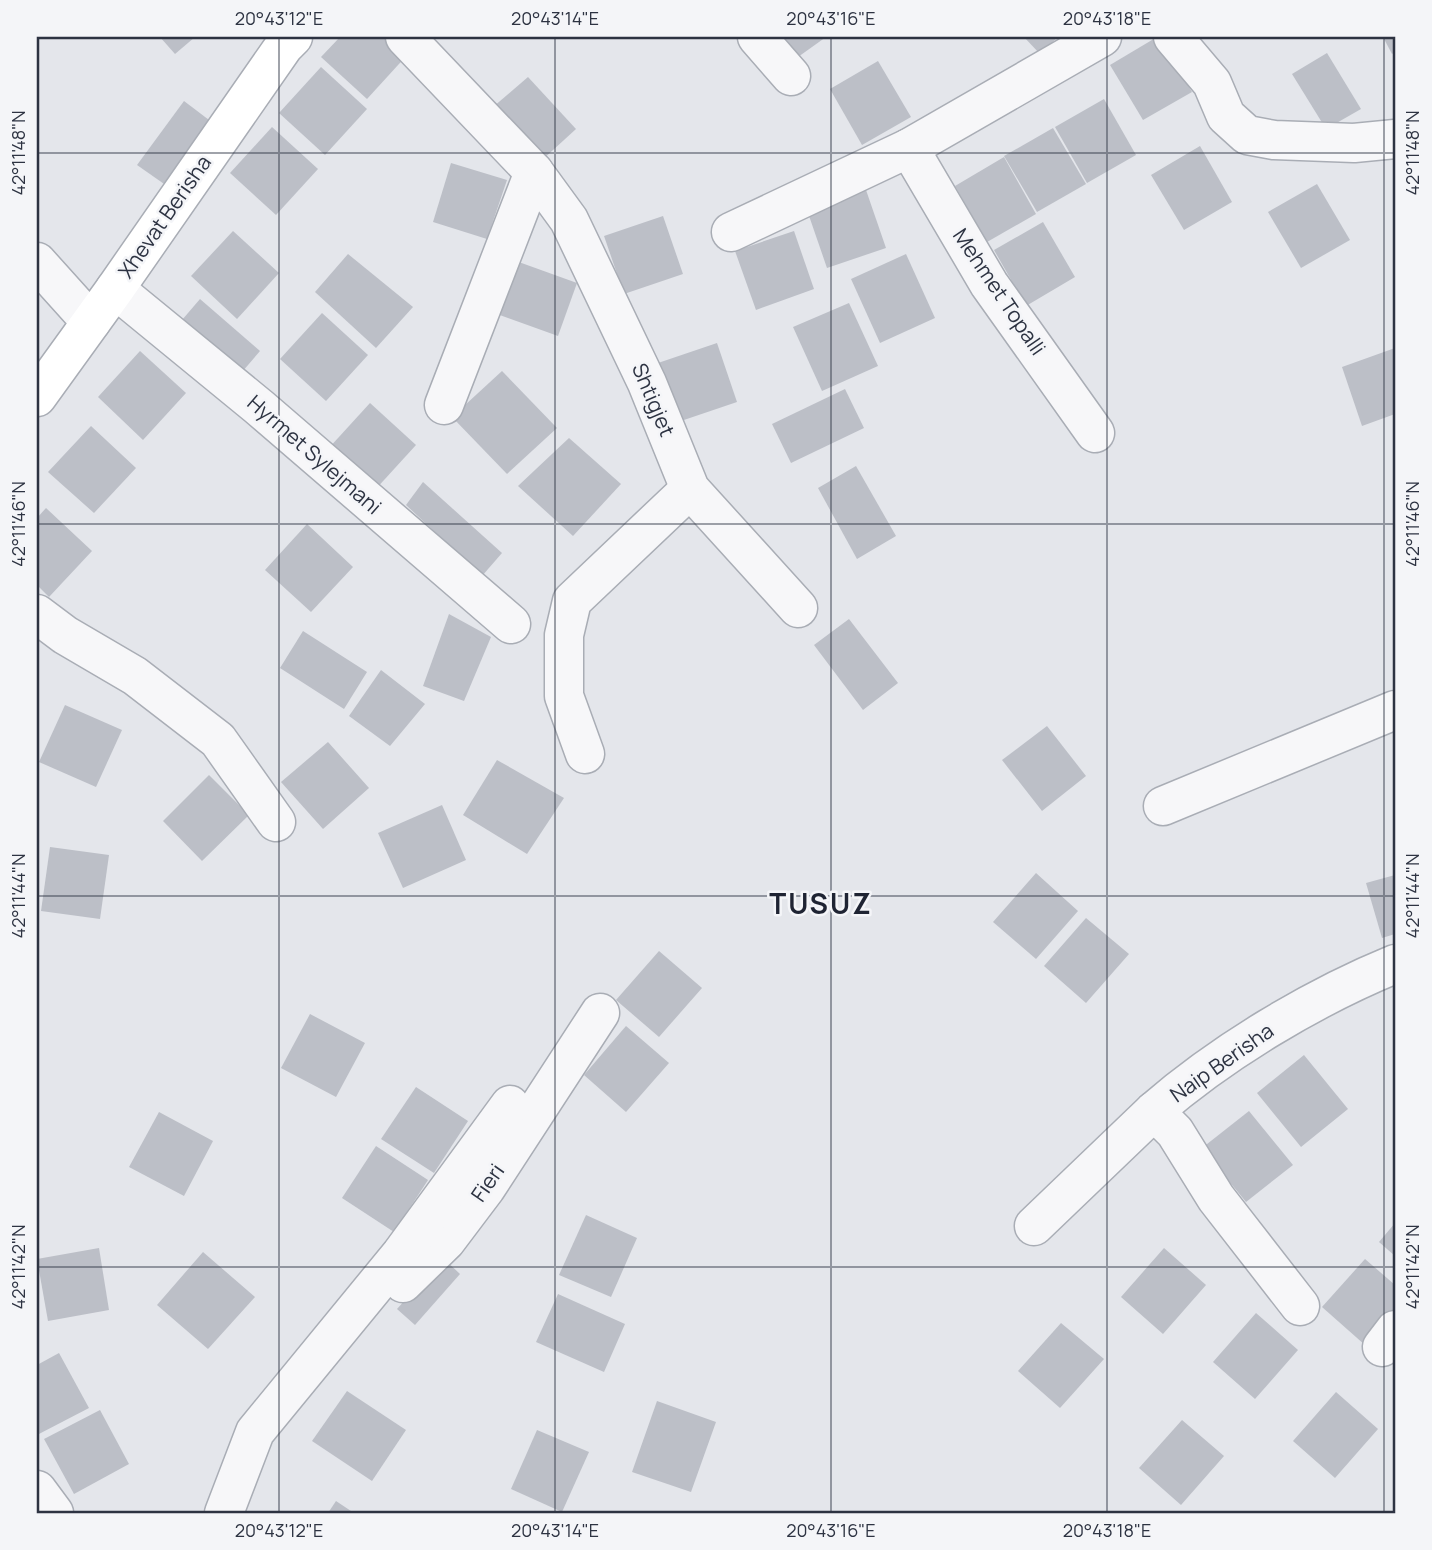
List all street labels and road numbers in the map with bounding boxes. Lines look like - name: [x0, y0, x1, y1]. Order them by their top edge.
- street label: Xhevat Berisha: [111, 149, 217, 283]
- street label: Mehmet Topalli: [947, 223, 1053, 360]
- street label: Shtigjet: [626, 359, 682, 441]
- street label: Hyrmet Sylejmani: [242, 388, 388, 520]
- street label: Naip Berisha: [1164, 1016, 1279, 1108]
- street label: Fieri: [464, 1158, 510, 1207]

